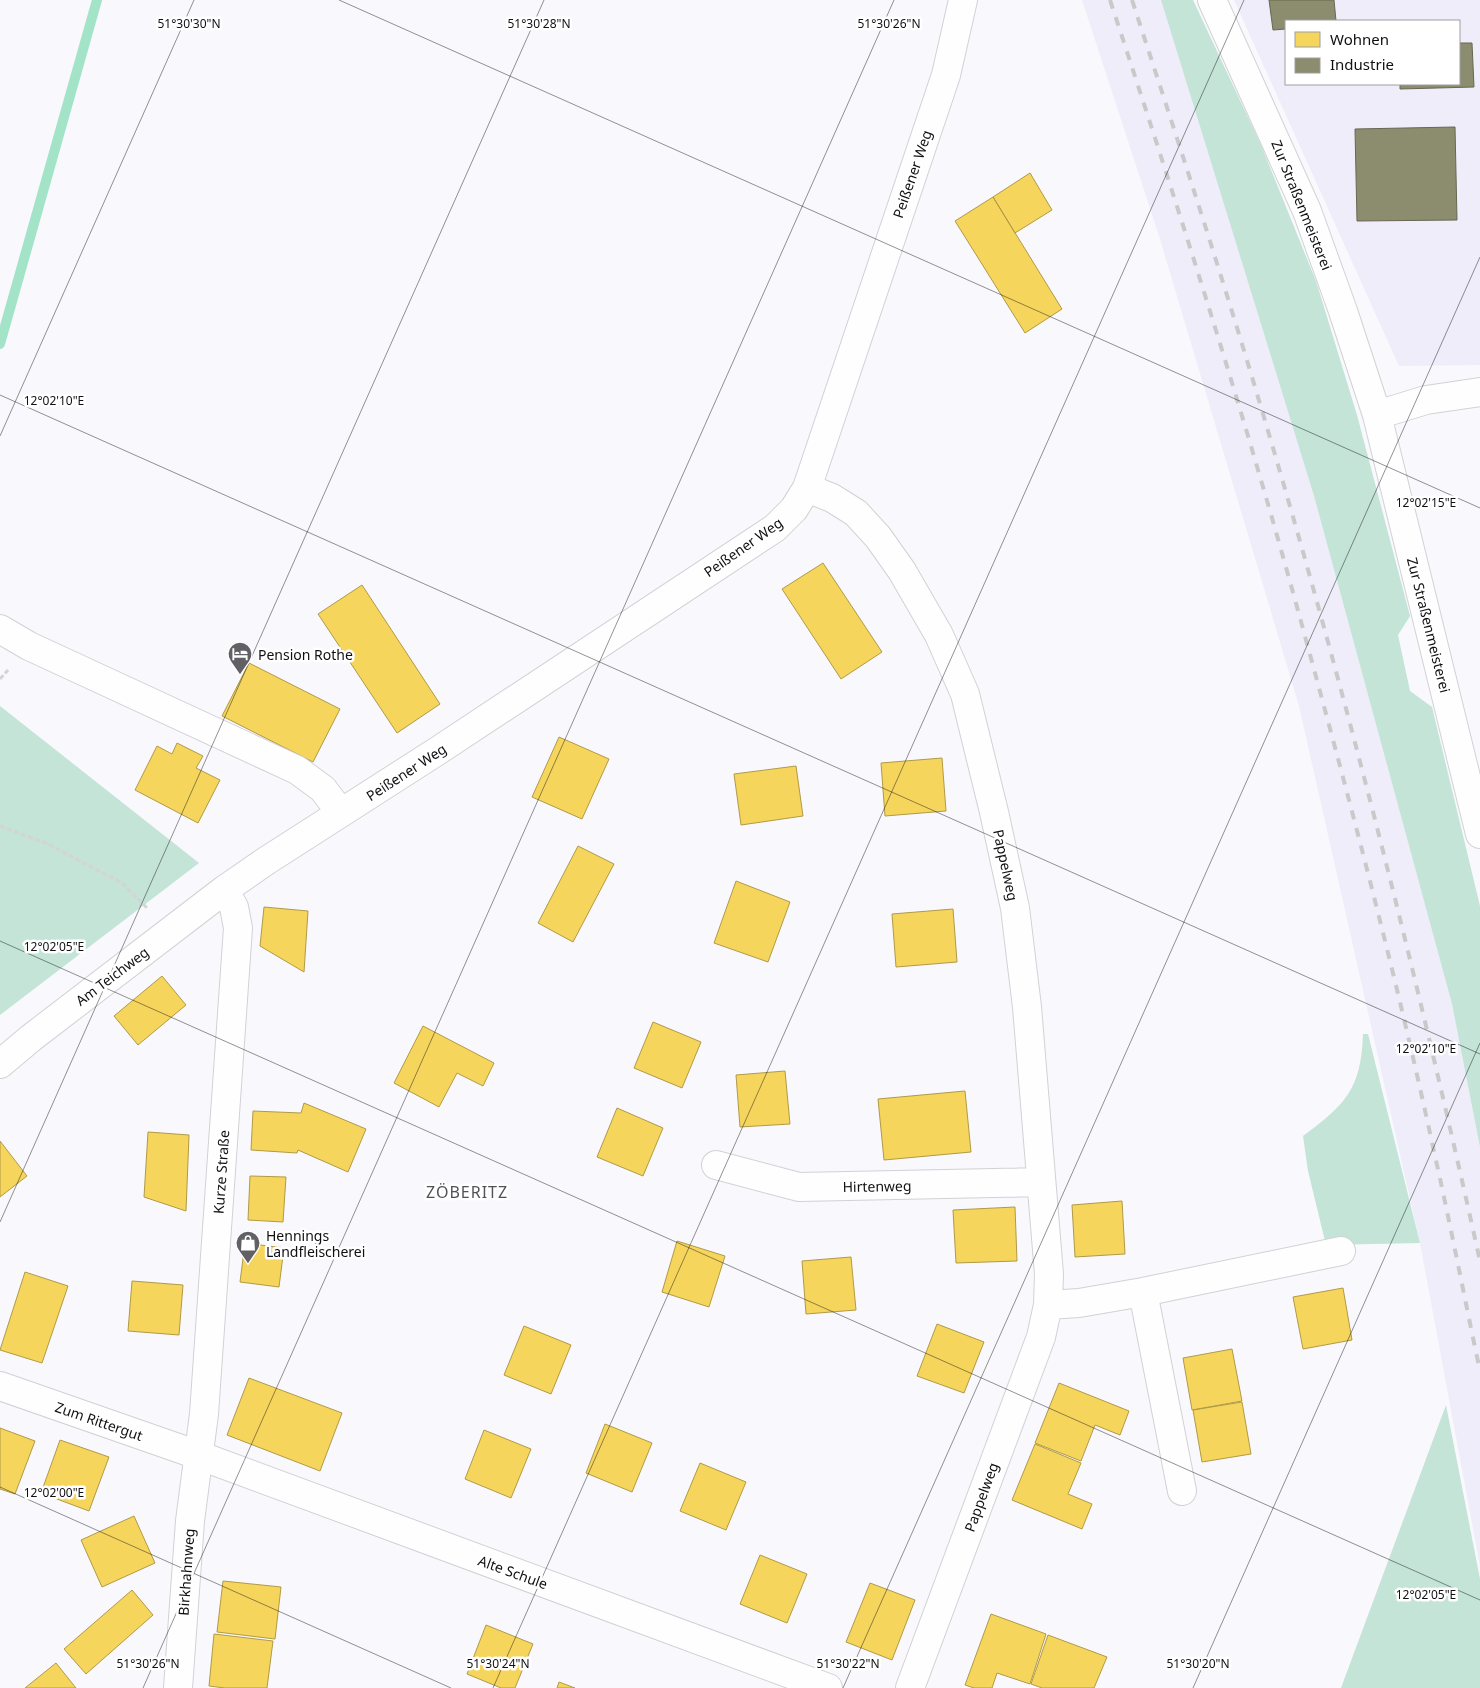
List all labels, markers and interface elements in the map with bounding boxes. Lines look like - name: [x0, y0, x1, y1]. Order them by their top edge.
- text: 51°30'30"N: [157, 15, 221, 32]
- text: 51°30'28"N: [507, 15, 571, 32]
- text: 51°30'26"N: [857, 15, 921, 32]
- legend: [1285, 20, 1460, 85]
- text: Wohnen: [1330, 29, 1389, 49]
- text: Industrie: [1330, 54, 1394, 74]
- street label: Peißener Weg: [888, 127, 936, 221]
- street label: Zur Straßenmeisterei: [1267, 137, 1337, 273]
- text: 12°02'10"E: [24, 392, 84, 409]
- text: 12°02'15"E: [1396, 494, 1456, 511]
- street label: Peißener Weg: [700, 513, 786, 581]
- street label: Zur Straßenmeisterei: [1403, 555, 1455, 695]
- hotel icon: Pension Rothe: [227, 641, 253, 675]
- place label: Pension Rothe: [258, 645, 353, 664]
- street label: Peißener Weg: [362, 739, 450, 805]
- street label: Pappelweg: [989, 828, 1023, 902]
- text: 12°02'05"E: [24, 938, 84, 955]
- street label: Am Teichweg: [72, 942, 152, 1010]
- text: 12°02'10"E: [1396, 1040, 1456, 1057]
- street label: Kurze Straße: [209, 1129, 233, 1215]
- street label: Hirtenweg: [842, 1176, 912, 1196]
- district label: ZÖBERITZ: [426, 1181, 508, 1203]
- place label: Hennings Landfleischerei: [266, 1226, 365, 1261]
- shop icon: Hennings Landfleischerei: [235, 1230, 261, 1264]
- street label: Zum Rittergut: [53, 1397, 145, 1445]
- street label: Pappelweg: [960, 1460, 1002, 1534]
- text: 12°02'00"E: [24, 1484, 84, 1501]
- street label: Birkhahnweg: [173, 1528, 199, 1616]
- street label: Alte Schule: [476, 1551, 550, 1593]
- text: 12°02'05"E: [1396, 1586, 1456, 1603]
- text: 51°30'26"N: [116, 1655, 180, 1672]
- text: 51°30'24"N: [466, 1655, 530, 1672]
- text: 51°30'22"N: [816, 1655, 880, 1672]
- text: 51°30'20"N: [1166, 1655, 1230, 1672]

